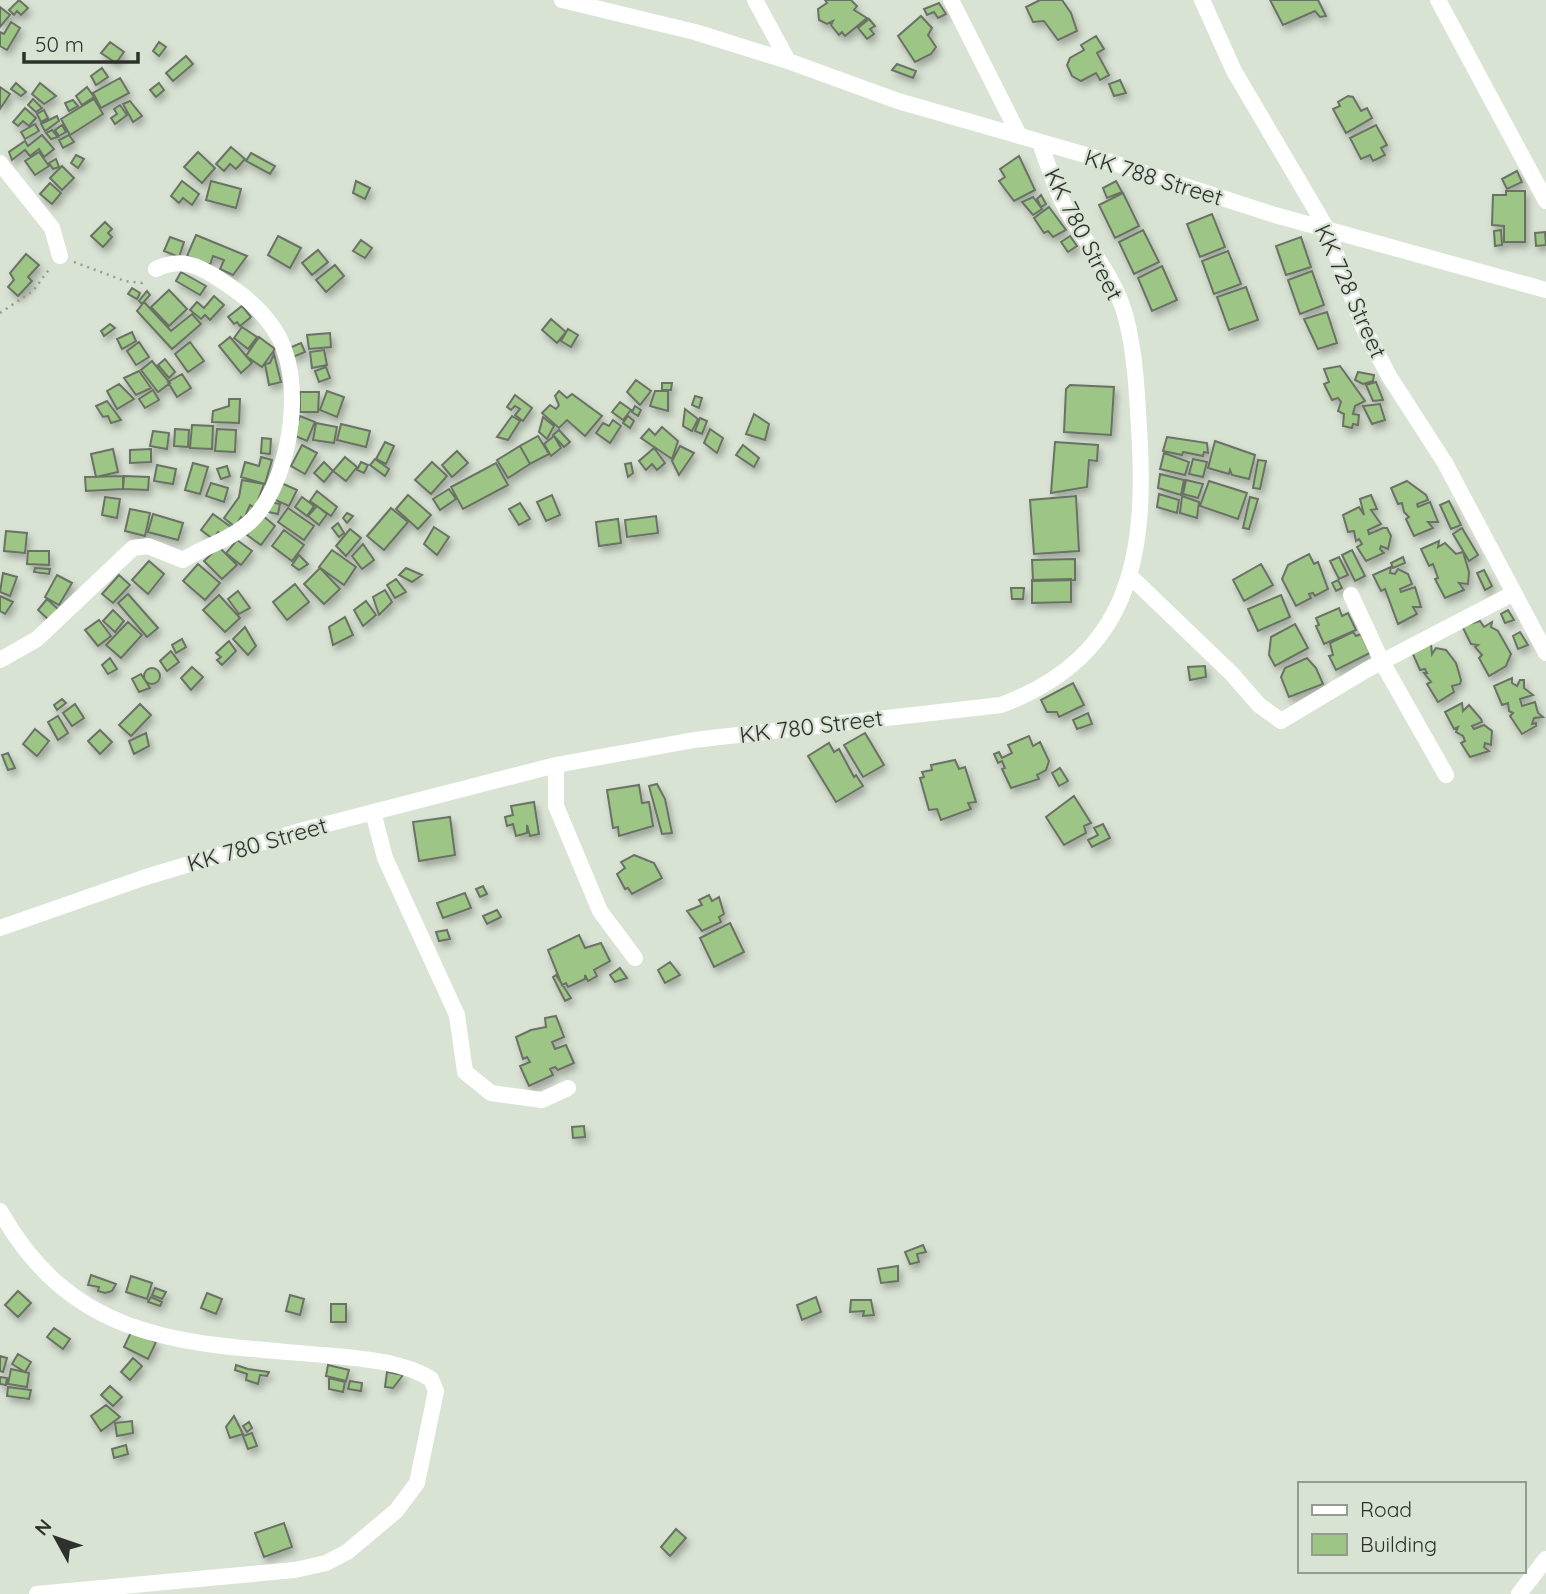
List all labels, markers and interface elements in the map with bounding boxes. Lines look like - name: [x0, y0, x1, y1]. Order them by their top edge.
- scale bar: [24, 21, 138, 65]
- text: 50 m: [35, 31, 84, 57]
- street label: KK 788 Street: [1081, 142, 1227, 212]
- street label: KK 780 Street: [1038, 163, 1130, 305]
- street label: KK 728 Street: [1309, 220, 1393, 363]
- street label: KK 780 Street: [738, 703, 885, 749]
- street label: KK 780 Street: [184, 810, 331, 878]
- legend: [1298, 1482, 1525, 1573]
- text: Road: [1360, 1496, 1412, 1522]
- north arrow: [21, 1503, 91, 1573]
- text: N: [29, 1514, 57, 1540]
- text: Building: [1360, 1531, 1437, 1557]

